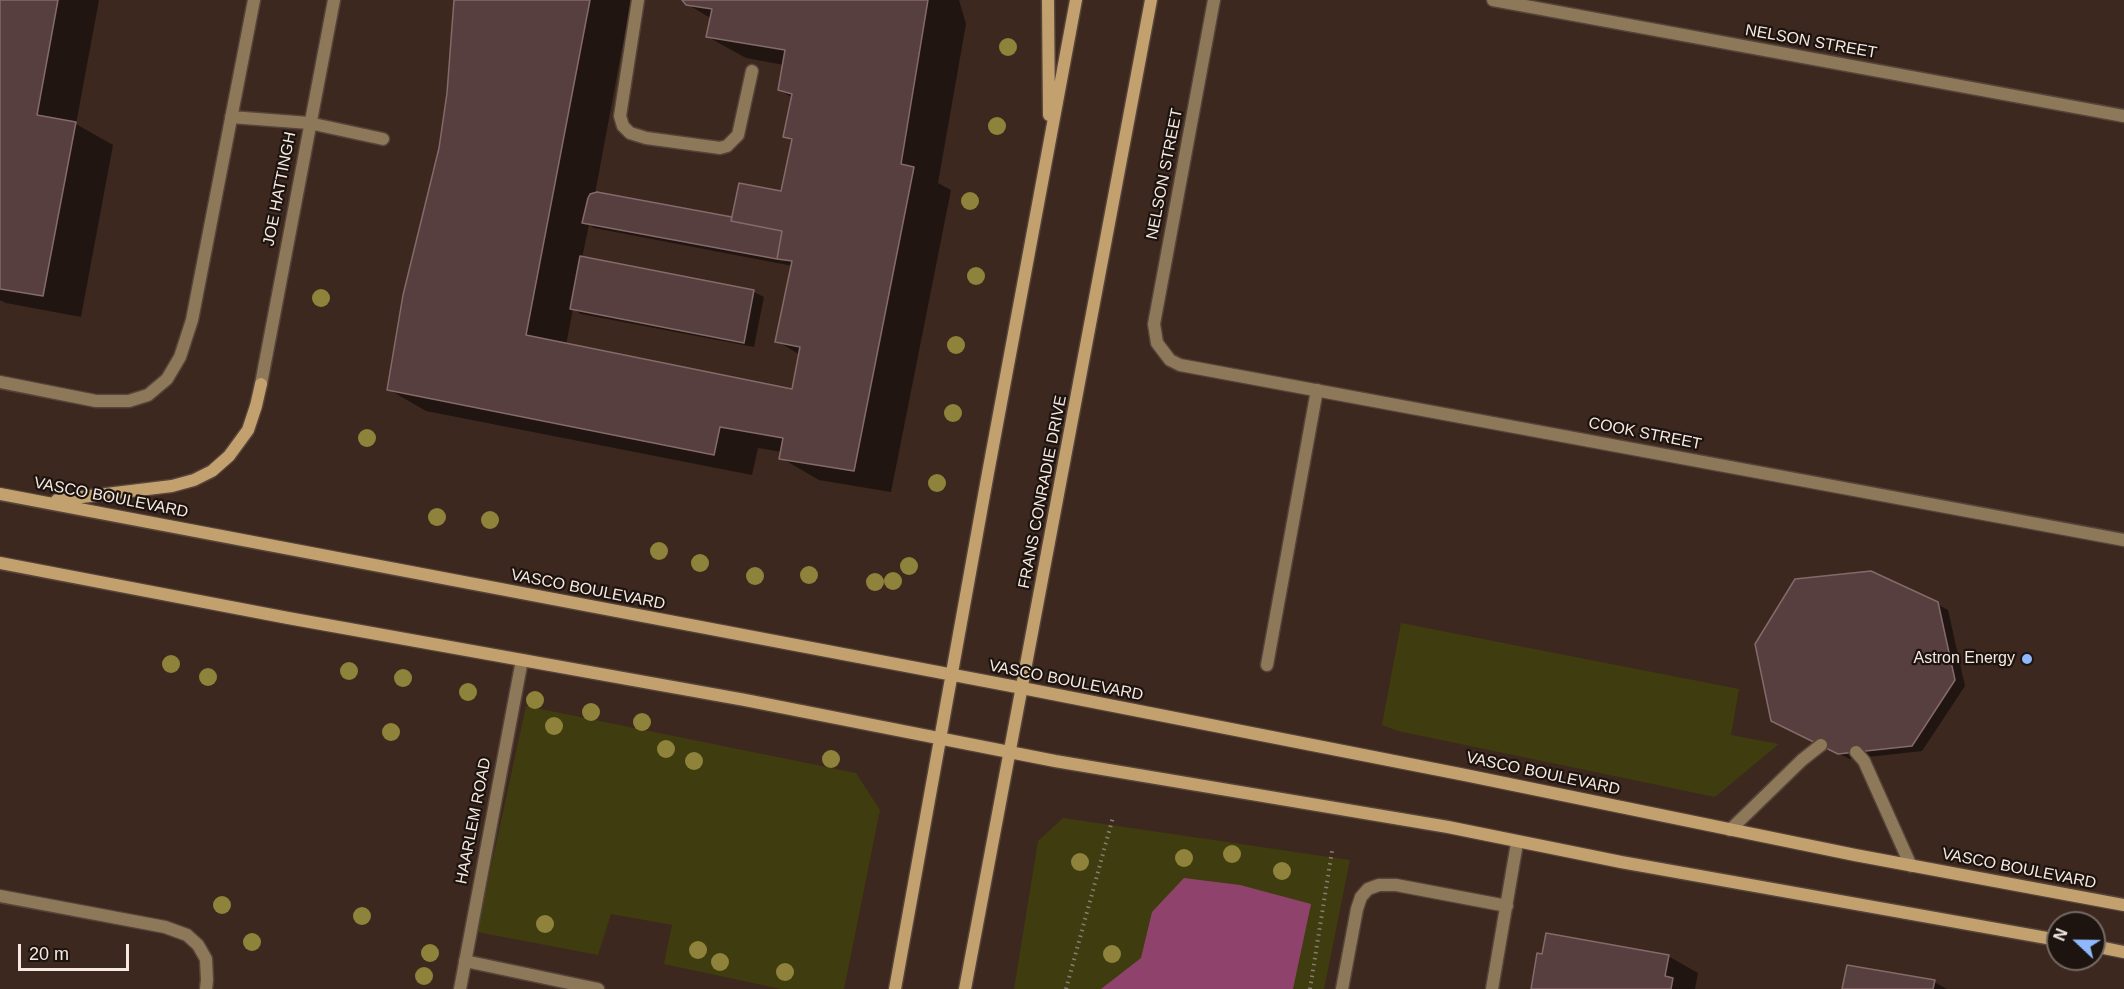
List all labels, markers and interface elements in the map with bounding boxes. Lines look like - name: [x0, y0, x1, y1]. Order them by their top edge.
- street label: NELSON STREET: [1744, 21, 1878, 63]
- street label: NELSON STREET: [1143, 107, 1187, 241]
- street label: JOE HATTINGH: [259, 130, 301, 248]
- street label: FRANS CONRADIE DRIVE: [1015, 394, 1071, 590]
- street label: COOK STREET: [1587, 414, 1703, 454]
- street label: VASCO BOULEVARD: [32, 474, 190, 522]
- street label: VASCO BOULEVARD: [509, 566, 667, 614]
- place label: Astron Energy: [1914, 649, 2015, 669]
- marker: Astron Energy: [2020, 652, 2034, 666]
- street label: VASCO BOULEVARD: [987, 657, 1145, 705]
- street label: VASCO BOULEVARD: [1464, 748, 1622, 800]
- street label: HAARLEM ROAD: [452, 756, 496, 886]
- street label: VASCO BOULEVARD: [1940, 845, 2098, 893]
- north arrow: [2046, 911, 2106, 971]
- text: N: [2051, 926, 2071, 943]
- scale bar: [21, 932, 132, 970]
- text: 20 m: [29, 944, 69, 964]

